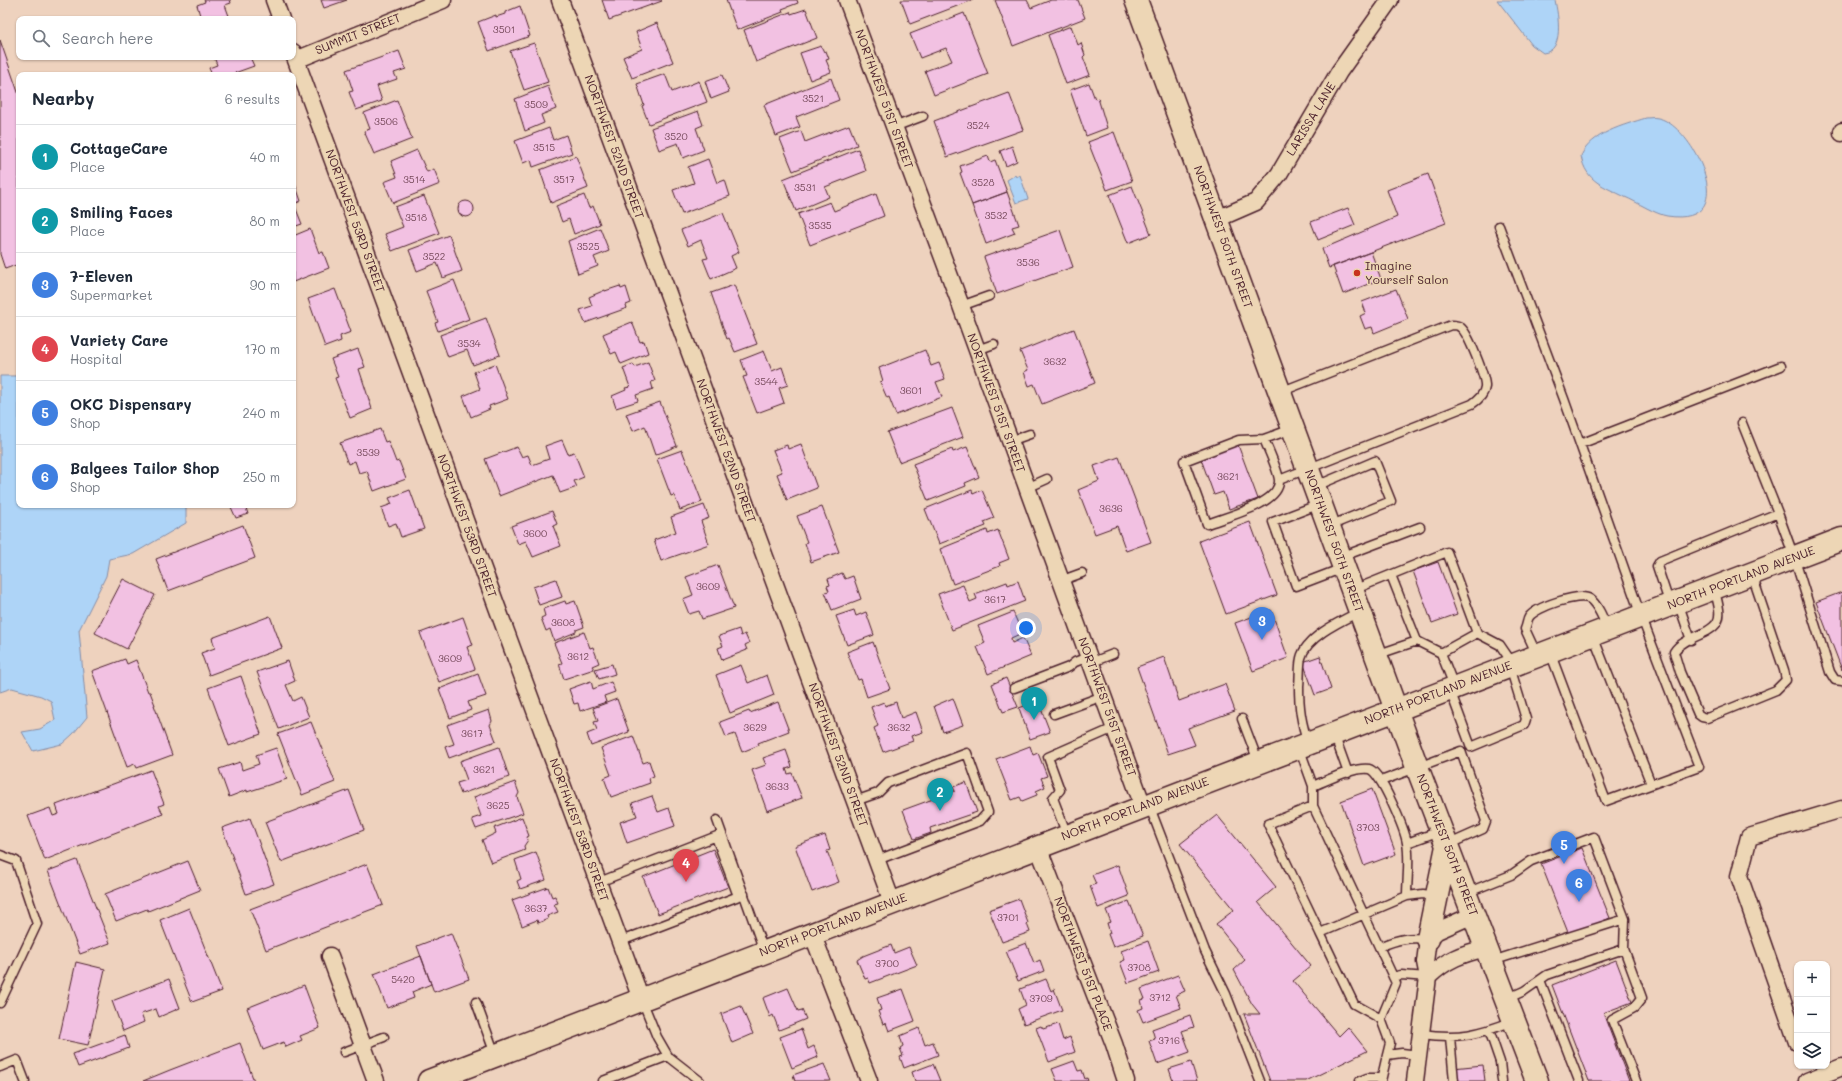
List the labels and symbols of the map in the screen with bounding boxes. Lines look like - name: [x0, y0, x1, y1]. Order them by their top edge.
- street label: SUMMIT STREET: [312, 8, 403, 58]
- house number: 3501: [493, 22, 515, 36]
- street label: NORTHWEST 51ST STREET: [852, 27, 918, 171]
- street label: NORTHWEST 52ND STREET: [581, 72, 649, 221]
- street label: LARISSA LANE: [1282, 78, 1339, 158]
- house number: 3521: [802, 91, 824, 105]
- house number: 3509: [524, 97, 548, 111]
- house number: 3506: [374, 114, 398, 128]
- house number: 3524: [966, 118, 990, 132]
- house number: 3520: [664, 129, 688, 143]
- house number: 3515: [533, 140, 555, 154]
- street label: NORTHWEST 53RD STREET: [323, 147, 389, 295]
- street label: NORTHWEST 50TH STREET: [1191, 163, 1257, 311]
- house number: 3514: [403, 172, 425, 186]
- house number: 3517: [553, 172, 575, 186]
- house number: 3528: [971, 175, 995, 189]
- house number: 3531: [794, 180, 816, 194]
- house number: 3532: [984, 208, 1008, 222]
- house number: 3518: [405, 210, 427, 224]
- house number: 3535: [808, 218, 832, 232]
- house number: 3525: [576, 239, 600, 253]
- house number: 3522: [423, 249, 445, 263]
- house number: 3536: [1016, 255, 1040, 269]
- place label: Imagine Yourself Salon: [1365, 257, 1448, 287]
- marker: Imagine Yourself Salon: [1352, 268, 1362, 278]
- street label: NORTHWEST 51ST STREET: [964, 331, 1030, 475]
- house number: 3534: [457, 336, 481, 350]
- house number: 3632: [1043, 354, 1067, 368]
- house number: 3544: [754, 374, 778, 388]
- street label: NORTHWEST 52ND STREET: [693, 376, 761, 525]
- house number: 3601: [900, 383, 922, 397]
- house number: 3539: [356, 445, 380, 459]
- street label: NORTHWEST 53RD STREET: [435, 452, 501, 600]
- street label: NORTHWEST 50TH STREET: [1302, 467, 1368, 615]
- house number: 3621: [1217, 469, 1239, 483]
- house number: 3636: [1099, 501, 1123, 515]
- house number: 3600: [523, 526, 547, 540]
- street label: NORTH PORTLAND AVENUE: [1665, 541, 1817, 613]
- house number: 3609: [696, 579, 720, 593]
- house number: 3617: [984, 592, 1006, 606]
- pin: 3: [1249, 607, 1275, 640]
- house number: 3608: [551, 615, 575, 629]
- your location: [1016, 618, 1036, 638]
- street label: NORTHWEST 51ST STREET: [1075, 635, 1141, 779]
- house number: 3612: [567, 649, 589, 663]
- house number: 3609: [438, 651, 462, 665]
- street label: NORTH PORTLAND AVENUE: [1362, 656, 1514, 728]
- street label: NORTHWEST 52ND STREET: [805, 680, 873, 829]
- pin: 1: [1021, 687, 1047, 720]
- house number: 3629: [743, 720, 767, 734]
- house number: 3632: [887, 720, 911, 734]
- house number: 3617: [461, 726, 483, 740]
- street label: NORTHWEST 53RD STREET: [547, 756, 613, 904]
- house number: 3621: [473, 762, 495, 776]
- street label: NORTHWEST 50TH STREET: [1413, 771, 1483, 918]
- street label: NORTH PORTLAND AVENUE: [1059, 772, 1211, 844]
- pin: 2: [927, 778, 953, 811]
- house number: 3633: [765, 779, 789, 793]
- house number: 3625: [486, 798, 510, 812]
- house number: 3703: [1356, 820, 1380, 834]
- pin: 5: [1551, 831, 1577, 864]
- pin: 4: [673, 849, 699, 882]
- pin: 6: [1566, 869, 1592, 902]
- street label: NORTH PORTLAND AVENUE: [757, 888, 909, 960]
- street label: NORTHWEST 51ST PLACE: [1051, 894, 1117, 1033]
- house number: 3637: [524, 901, 548, 915]
- house number: 3701: [997, 910, 1019, 924]
- house number: 3700: [875, 956, 899, 970]
- house number: 3708: [1127, 960, 1151, 974]
- house number: 5420: [391, 972, 415, 986]
- house number: 3712: [1149, 990, 1171, 1004]
- house number: 3709: [1029, 991, 1053, 1005]
- house number: 3716: [1158, 1033, 1180, 1047]

